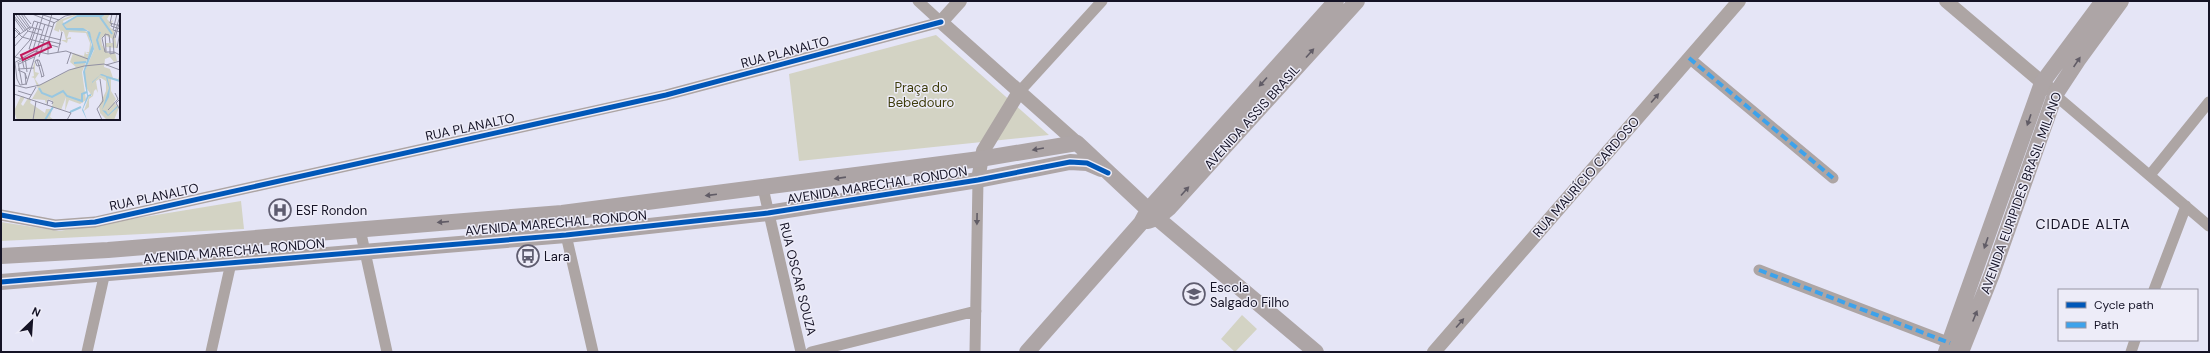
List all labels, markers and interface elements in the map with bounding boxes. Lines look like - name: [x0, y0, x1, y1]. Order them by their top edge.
- inset map: [14, 14, 120, 120]
- street label: RUA PLANALTO: [739, 32, 831, 72]
- one-way arrow: [1305, 48, 1315, 58]
- one-way arrow: [2073, 56, 2080, 68]
- street label: AVENIDA ASSIS BRASIL: [1200, 61, 1304, 173]
- one-way arrow: [1258, 77, 1267, 87]
- park label: Praça do Bebedouro: [888, 79, 954, 111]
- street label: AVENIDA EURIPIDES BRASIL MILANO: [1976, 90, 2066, 296]
- one-way arrow: [1650, 93, 1659, 102]
- street label: RUA PLANALTO: [424, 109, 516, 145]
- street label: RUA MAURÍCIO CARDOSO: [1528, 113, 1643, 241]
- one-way arrow: [2026, 115, 2032, 127]
- one-way arrow: [1032, 147, 1044, 153]
- street label: AVENIDA MARECHAL RONDON: [786, 162, 968, 208]
- one-way arrow: [834, 175, 846, 181]
- street label: RUA PLANALTO: [108, 179, 200, 215]
- one-way arrow: [1180, 186, 1190, 196]
- one-way arrow: [705, 191, 717, 198]
- hospital icon: ESF Rondon: [267, 197, 293, 223]
- place label: ESF Rondon: [296, 202, 367, 219]
- street label: AVENIDA MARECHAL RONDON: [464, 207, 648, 239]
- one-way arrow: [974, 213, 980, 226]
- district label: CIDADE ALTA: [2036, 215, 2130, 233]
- one-way arrow: [437, 219, 449, 226]
- street label: RUA OSCAR SOUZA: [776, 221, 820, 338]
- street label: AVENIDA MARECHAL RONDON: [142, 235, 326, 267]
- one-way arrow: [1983, 237, 1989, 249]
- bus stop icon: Lara: [515, 243, 541, 269]
- place label: Lara: [544, 248, 570, 265]
- place label: Escola Salgado Filho: [1210, 279, 1290, 311]
- school or university icon: Escola Salgado Filho: [1181, 281, 1207, 307]
- legend: [2058, 289, 2198, 341]
- text: Cycle path: [2094, 297, 2154, 313]
- north arrow: [12, 301, 52, 341]
- text: N: [30, 304, 43, 320]
- one-way arrow: [1973, 309, 1979, 321]
- one-way arrow: [1455, 317, 1464, 328]
- text: Path: [2094, 317, 2119, 333]

